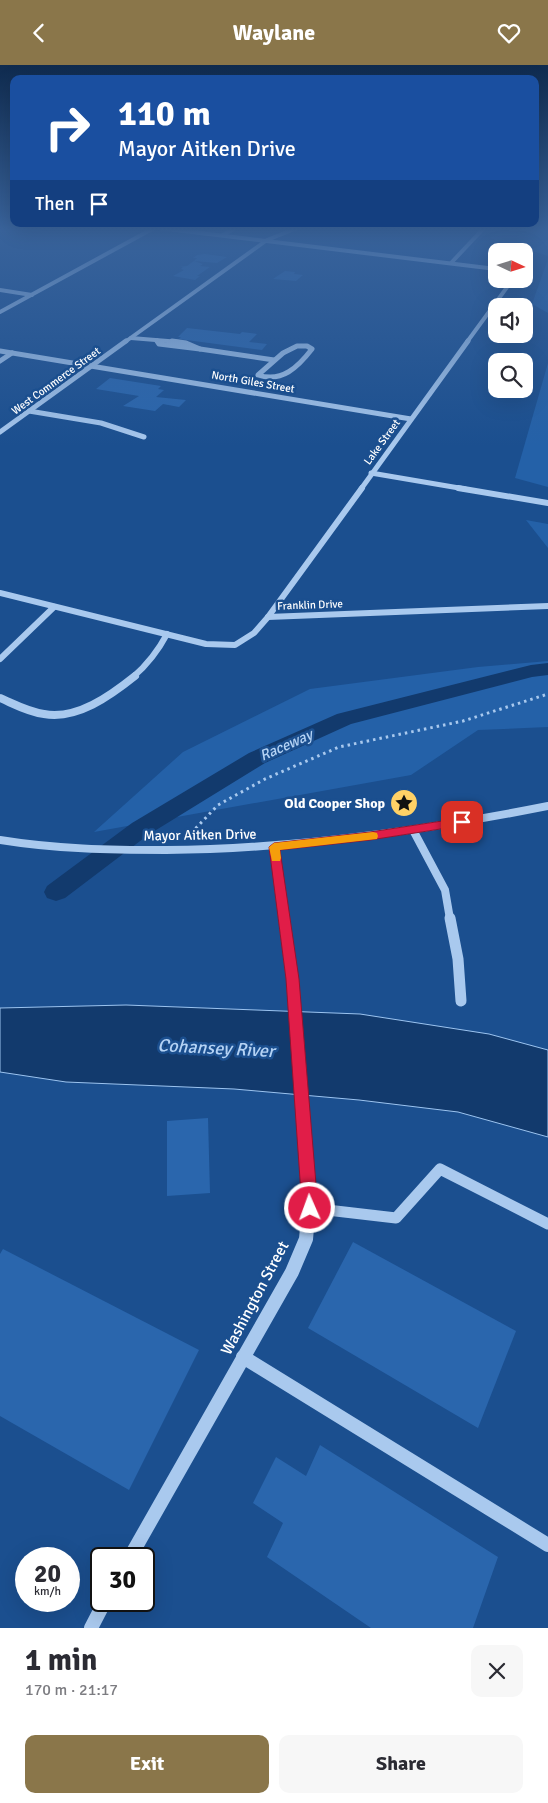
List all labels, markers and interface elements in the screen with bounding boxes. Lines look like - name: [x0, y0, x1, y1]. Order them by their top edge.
- icon: back: [25, 19, 53, 47]
- text: Waylane: [233, 19, 315, 46]
- icon: heart: [495, 19, 523, 47]
- text: 110 m: [118, 92, 211, 135]
- icon: right: [35, 95, 100, 160]
- text: Mayor Aitken Drive: [118, 135, 296, 162]
- icon: arrive: [85, 190, 113, 218]
- text: Then: [35, 192, 75, 216]
- north arrow: [488, 243, 532, 287]
- map controls: [488, 243, 533, 398]
- button: sound: [488, 298, 533, 343]
- street label: West Commerce Street: [9, 344, 103, 418]
- button: search: [488, 353, 533, 398]
- street label: North Giles Street: [210, 368, 296, 396]
- street label: Lake Street: [361, 417, 403, 467]
- street label: Franklin Drive: [277, 597, 343, 613]
- water label: Raceway: [257, 725, 317, 765]
- place icon: Old Cooper Shop: [389, 788, 419, 818]
- place label: Old Cooper Shop: [284, 795, 385, 812]
- pin: [441, 801, 483, 843]
- icon: arrive: [448, 808, 476, 836]
- street label: Mayor Aitken Drive: [143, 826, 257, 844]
- water label: Cohansey River: [157, 1034, 277, 1062]
- position arrow: [283, 1181, 335, 1233]
- street label: Washington Street: [217, 1237, 294, 1358]
- speed limit sign: 30: [90, 1547, 155, 1612]
- text: 20: [34, 1558, 61, 1589]
- text: km/h: [34, 1584, 61, 1599]
- text: 1 min: [25, 1642, 97, 1679]
- button: close: [471, 1645, 523, 1697]
- text: 170 m · 21:17: [25, 1680, 118, 1700]
- button: Exit: [25, 1735, 269, 1793]
- button: Share: [279, 1735, 523, 1793]

